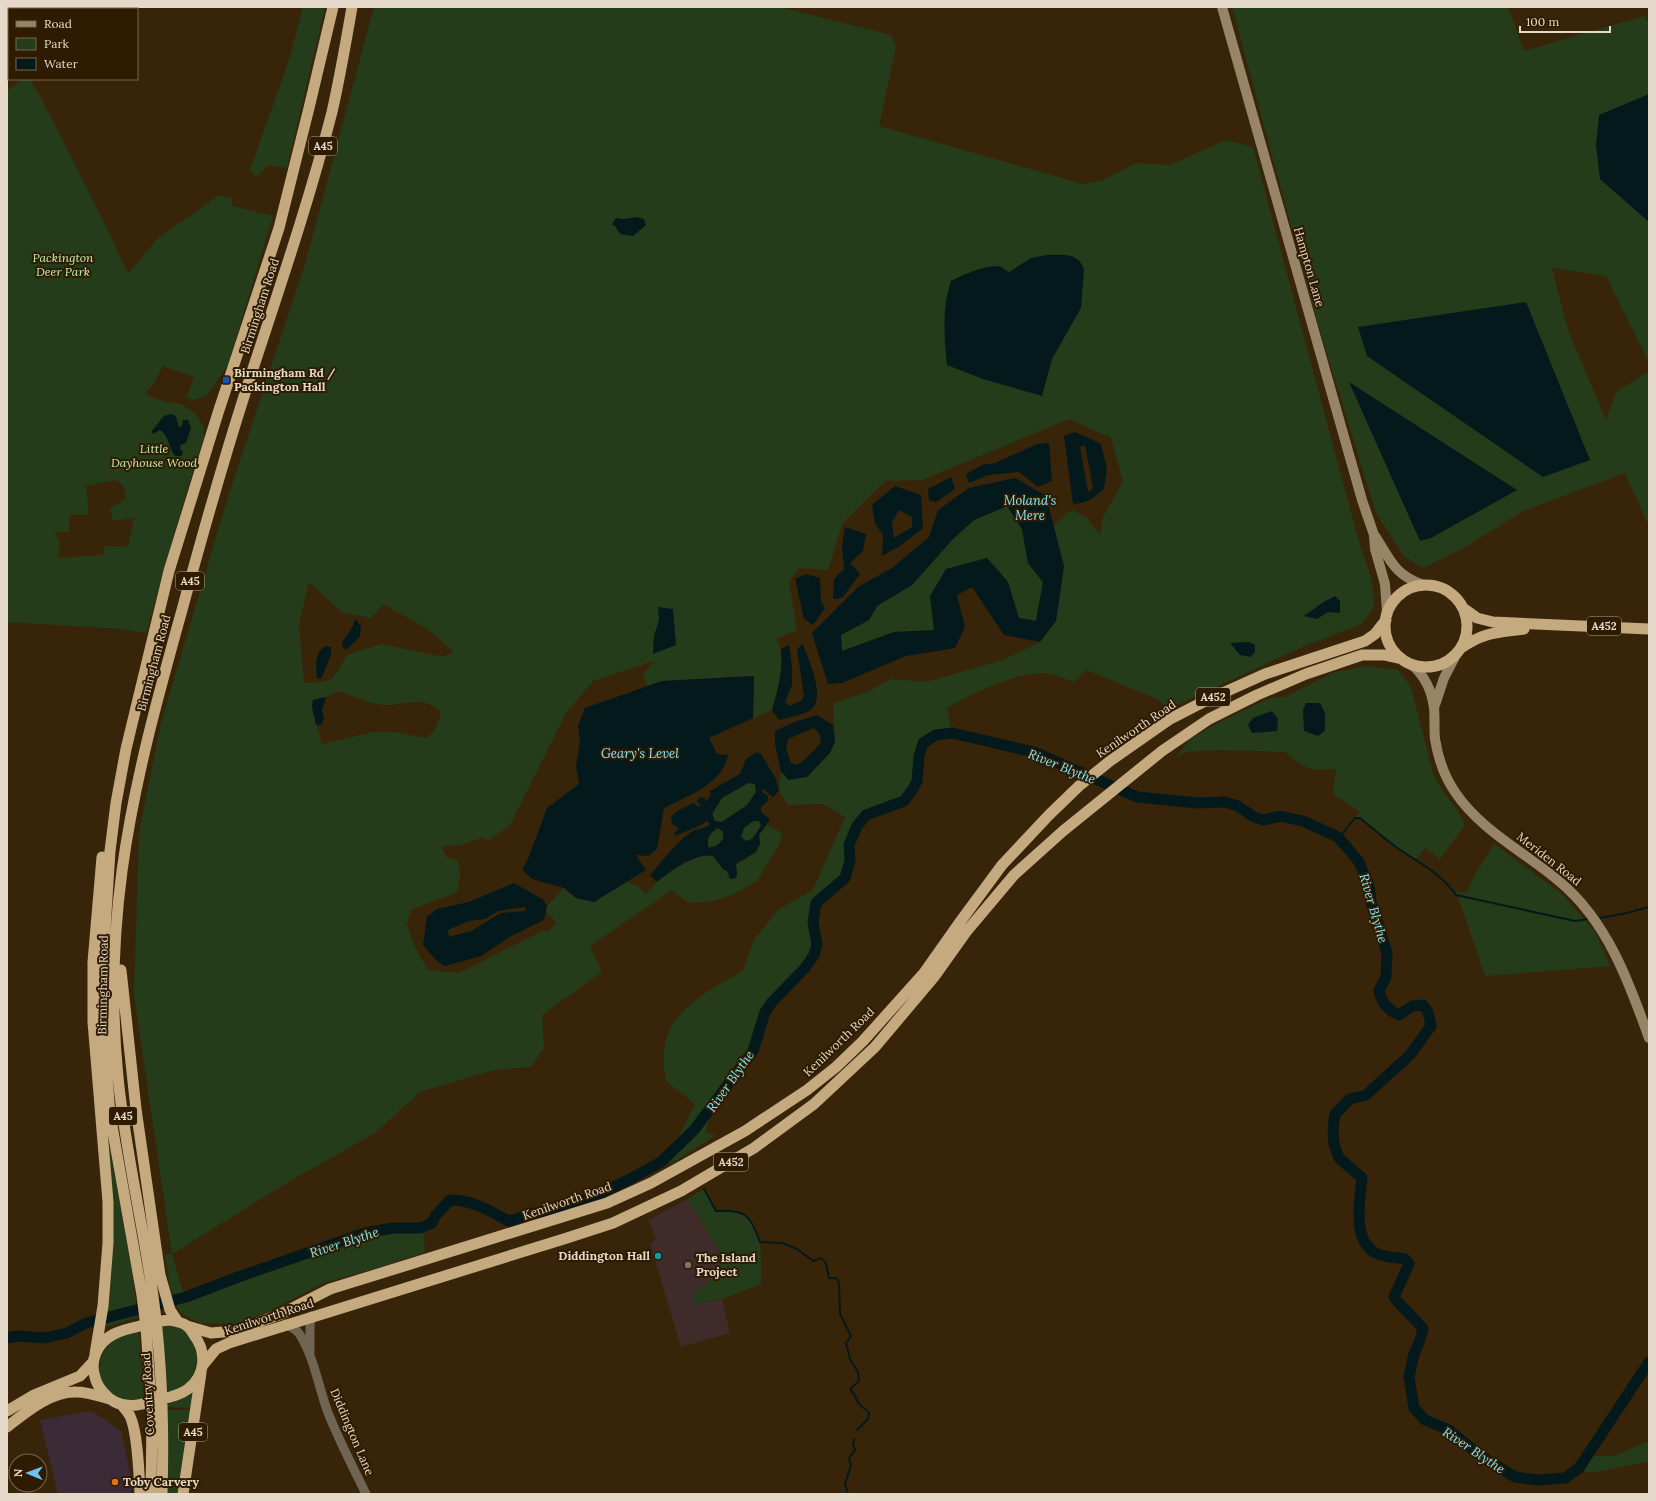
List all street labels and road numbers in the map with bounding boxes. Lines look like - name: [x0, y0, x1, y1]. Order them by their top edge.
- road number: A45: [309, 137, 337, 155]
- street label: Hampton Lane: [1291, 225, 1328, 309]
- street label: Birmingham Road: [237, 256, 282, 355]
- road number: A45: [176, 572, 204, 590]
- street label: Birmingham Road: [133, 613, 174, 713]
- road number: A452: [1587, 617, 1621, 635]
- road number: A452: [1196, 688, 1230, 706]
- street label: Kenilworth Road: [1093, 696, 1178, 761]
- street label: Meriden Road: [1514, 829, 1585, 889]
- street label: Birmingham Road: [94, 935, 111, 1035]
- street label: Kenilworth Road: [800, 1004, 877, 1079]
- road number: A45: [109, 1107, 137, 1125]
- road number: A452: [714, 1153, 748, 1171]
- street label: Kenilworth Road: [520, 1178, 613, 1223]
- street label: Kenilworth Road: [222, 1295, 315, 1338]
- street label: Coventry Road: [138, 1352, 157, 1436]
- street label: Diddington Lane: [327, 1386, 378, 1478]
- road number: A45: [179, 1423, 207, 1441]

